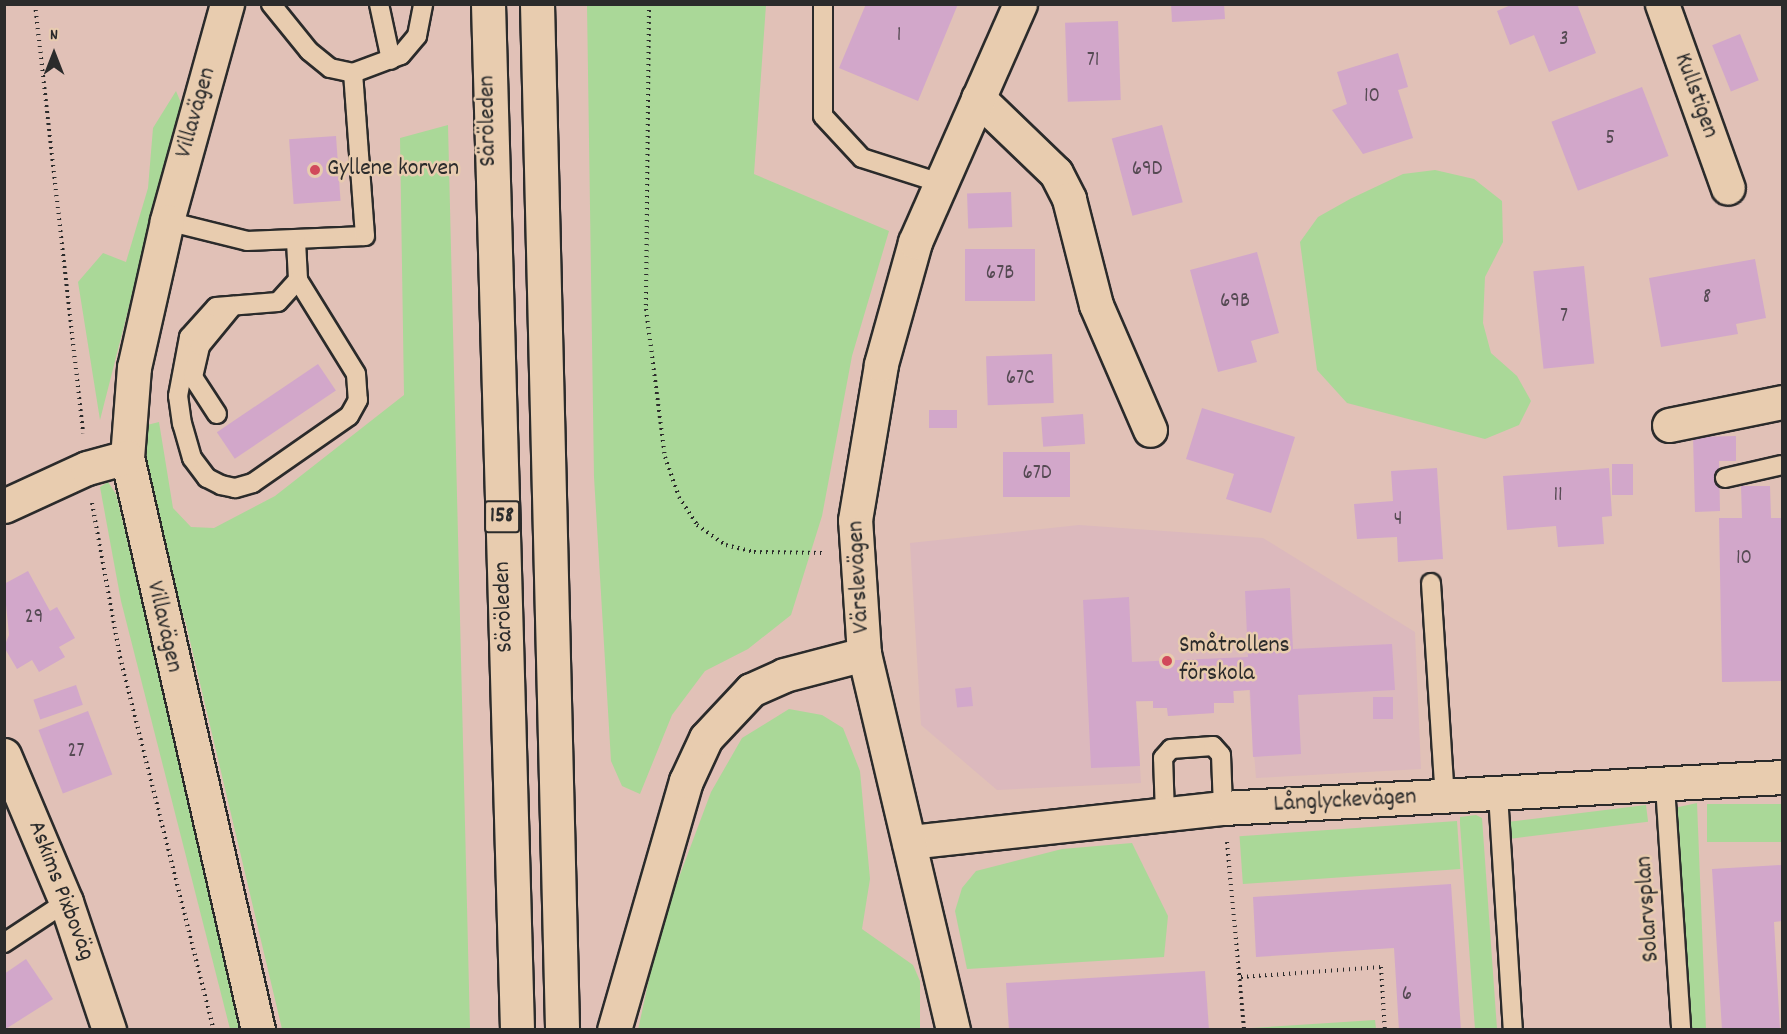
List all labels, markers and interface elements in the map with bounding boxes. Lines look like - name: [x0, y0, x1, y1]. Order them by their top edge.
- house number: 1: [897, 23, 901, 49]
- north arrow: [24, 24, 84, 84]
- text: N: [50, 24, 58, 47]
- house number: 3: [1559, 27, 1569, 53]
- house number: 71: [1087, 48, 1099, 74]
- street label: Kullstigen: [1666, 50, 1724, 142]
- street label: Villavägen: [170, 64, 224, 162]
- street label: Säröleden: [474, 75, 504, 167]
- house number: 10: [1364, 84, 1380, 110]
- house number: 5: [1605, 126, 1615, 152]
- place label: Gyllene korven: [327, 156, 459, 184]
- house number: 69D: [1132, 157, 1162, 183]
- marker: Gyllene korven: [308, 163, 322, 177]
- house number: 67B: [986, 261, 1014, 287]
- house number: 8: [1703, 285, 1711, 311]
- house number: 69B: [1220, 289, 1250, 315]
- house number: 7: [1560, 304, 1568, 330]
- house number: 67C: [1006, 366, 1034, 392]
- house number: 67D: [1022, 461, 1052, 487]
- house number: 11: [1553, 483, 1563, 509]
- road number: 158: [484, 498, 520, 536]
- house number: 4: [1394, 507, 1402, 533]
- street label: Värslevägen: [843, 520, 877, 634]
- house number: 10: [1736, 546, 1752, 572]
- street label: Säröleden: [489, 561, 521, 653]
- street label: Villavägen: [139, 579, 187, 675]
- house number: 29: [25, 605, 43, 631]
- place label: Småtrollens förskola: [1179, 633, 1290, 689]
- marker: Småtrollens förskola: [1160, 654, 1174, 668]
- house number: 27: [67, 739, 85, 765]
- street label: Långlyckevägen: [1273, 784, 1417, 820]
- street label: Askims Pixboväg: [20, 817, 100, 965]
- street label: Solarvsplan: [1631, 855, 1667, 963]
- house number: 6: [1402, 982, 1412, 1008]

